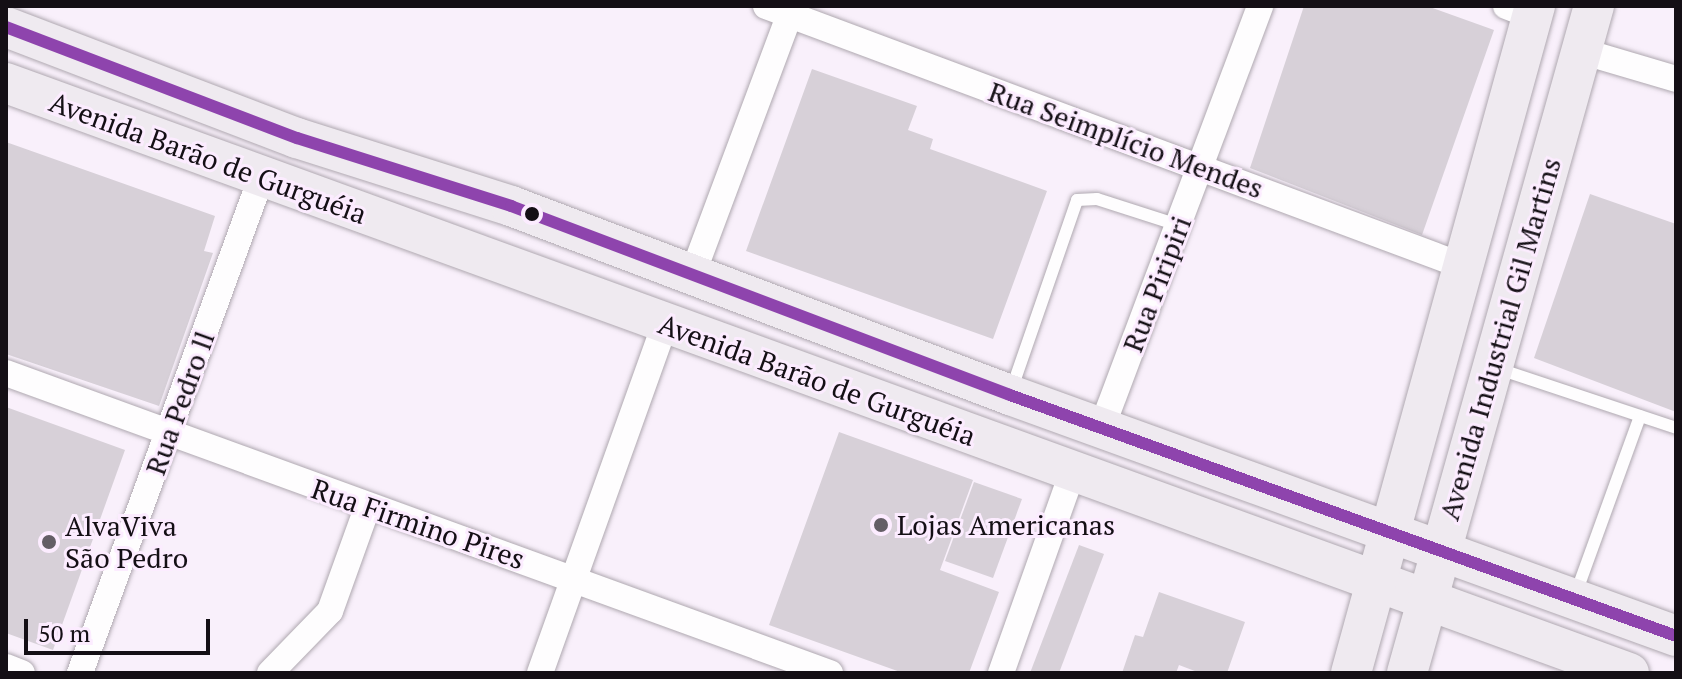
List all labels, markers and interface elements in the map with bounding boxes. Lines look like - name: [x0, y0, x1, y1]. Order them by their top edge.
- street label: Rua Seimplício Mendes: [984, 75, 1268, 205]
- street label: Avenida Barão de Gurguéia: [45, 85, 371, 231]
- street label: Avenida Industrial Gil Martins: [1432, 154, 1568, 524]
- unlabelled marker: [524, 206, 540, 222]
- street label: Rua Piripiri: [1116, 211, 1198, 357]
- street label: Avenida Barão de Gurguéia: [654, 307, 980, 453]
- street label: Rua Pedro ll: [139, 327, 221, 479]
- street label: Rua Firmino Pires: [307, 472, 529, 576]
- place label: Lojas Americanas: [897, 508, 1116, 542]
- place label: AlvaViva São Pedro: [65, 509, 188, 575]
- marker: Lojas Americanas: [872, 516, 890, 534]
- marker: AlvaViva São Pedro: [40, 533, 58, 551]
- scale bar: [28, 603, 214, 653]
- text: 50 m: [38, 617, 90, 649]

